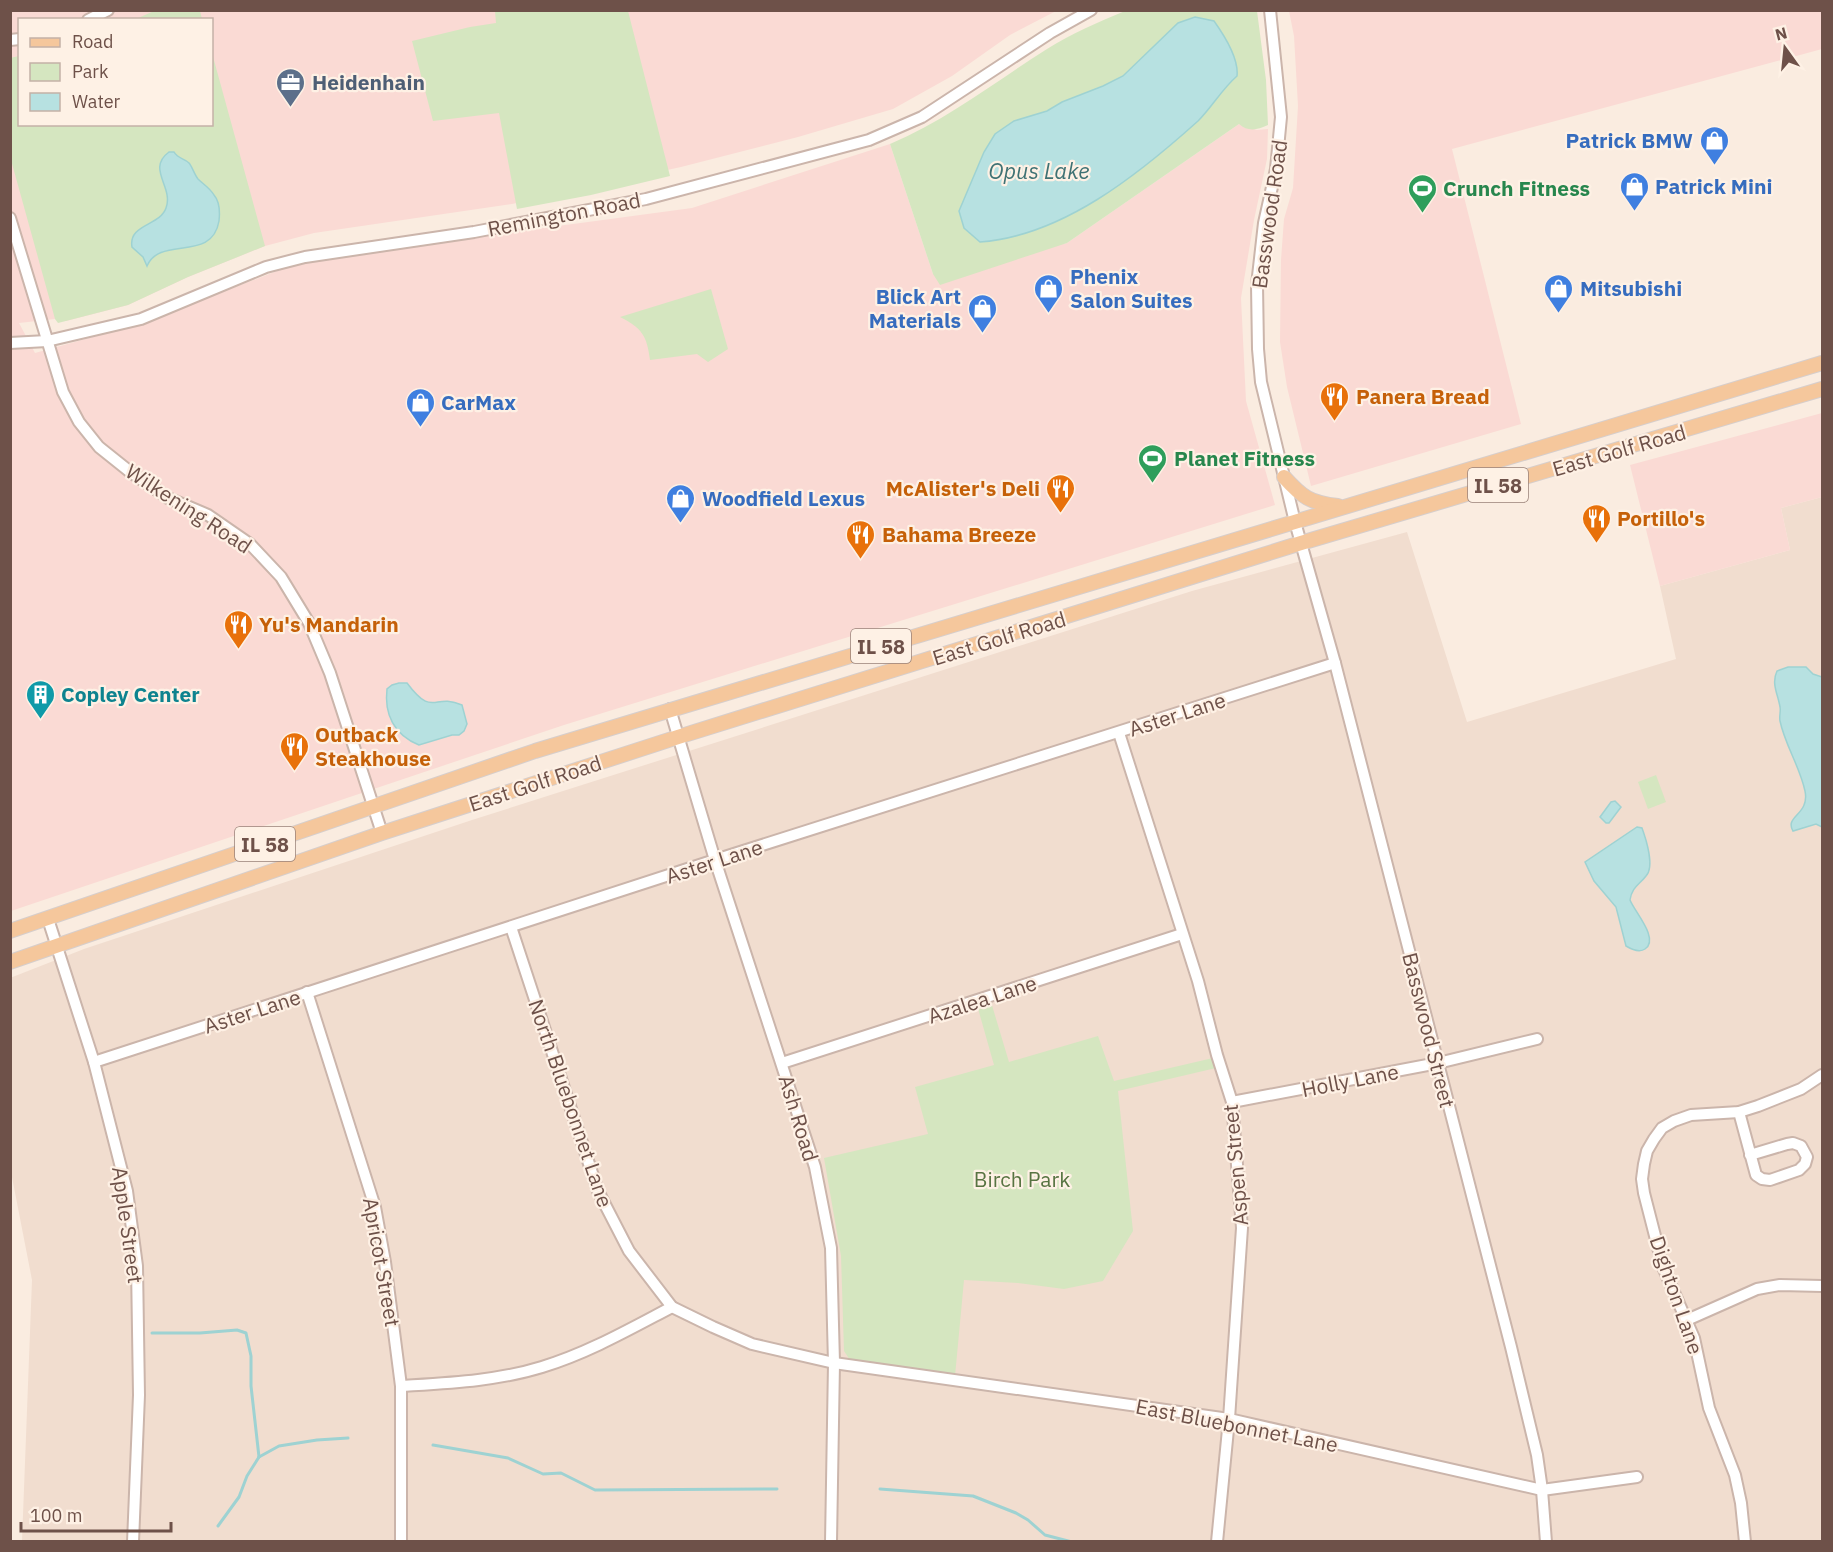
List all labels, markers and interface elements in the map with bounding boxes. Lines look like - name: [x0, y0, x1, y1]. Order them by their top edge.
- legend: [18, 18, 213, 126]
- north arrow: [1755, 18, 1815, 78]
- text: N: [1773, 22, 1789, 45]
- text: Road: [72, 30, 113, 53]
- text: Park: [72, 60, 109, 83]
- office icon: Heidenhain: [275, 66, 307, 108]
- place label: Heidenhain: [312, 68, 425, 96]
- text: Water: [72, 90, 121, 113]
- shop icon: Patrick BMW: [1698, 124, 1730, 166]
- place label: Patrick BMW: [1566, 126, 1693, 154]
- street label: Basswood Road: [1245, 138, 1293, 290]
- water label: Opus Lake: [989, 156, 1089, 185]
- shop icon: Patrick Mini: [1618, 170, 1650, 212]
- sports icon: Crunch Fitness: [1406, 172, 1438, 214]
- place label: Patrick Mini: [1655, 172, 1772, 200]
- place label: Crunch Fitness: [1443, 174, 1590, 202]
- street label: Remington Road: [485, 185, 643, 243]
- place label: Phenix Salon Suites: [1070, 262, 1193, 314]
- shop icon: Phenix Salon Suites: [1033, 272, 1065, 314]
- shop icon: Mitsubishi: [1543, 272, 1575, 314]
- place label: Mitsubishi: [1580, 274, 1682, 302]
- place label: Blick Art Materials: [869, 282, 961, 334]
- shop icon: Blick Art Materials: [966, 292, 998, 334]
- restaurant icon: Panera Bread: [1319, 380, 1351, 422]
- place label: Panera Bread: [1356, 382, 1490, 410]
- shop icon: CarMax: [404, 386, 436, 428]
- place label: CarMax: [441, 388, 516, 416]
- street label: East Golf Road: [1549, 418, 1689, 482]
- sports icon: Planet Fitness: [1137, 442, 1169, 484]
- place label: Planet Fitness: [1174, 444, 1315, 472]
- street label: Wilkening Road: [120, 457, 258, 559]
- road number: IL 58: [1468, 468, 1528, 502]
- restaurant icon: McAlister's Deli: [1045, 472, 1077, 514]
- place label: McAlister's Deli: [886, 474, 1040, 502]
- shop icon: Woodfield Lexus: [665, 482, 697, 524]
- place label: Woodfield Lexus: [702, 484, 865, 512]
- restaurant icon: Portillo's: [1580, 502, 1612, 544]
- place label: Portillo's: [1617, 504, 1705, 532]
- restaurant icon: Bahama Breeze: [845, 518, 877, 560]
- place label: Bahama Breeze: [882, 520, 1037, 548]
- street label: East Golf Road: [929, 604, 1069, 672]
- restaurant icon: Yu's Mandarin: [222, 608, 254, 650]
- place label: Yu's Mandarin: [259, 610, 399, 638]
- road number: IL 58: [851, 629, 911, 663]
- building icon: Copley Center: [24, 678, 56, 720]
- place label: Copley Center: [61, 680, 200, 708]
- street label: Aster Lane: [1125, 685, 1229, 743]
- place label: Outback Steakhouse: [315, 720, 431, 772]
- restaurant icon: Outback Steakhouse: [278, 730, 310, 772]
- street label: East Golf Road: [465, 748, 605, 818]
- road number: IL 58: [235, 827, 295, 861]
- street label: Aster Lane: [662, 832, 766, 890]
- street label: Basswood Street: [1396, 949, 1462, 1111]
- street label: Azalea Lane: [924, 968, 1040, 1030]
- street label: Aster Lane: [200, 982, 304, 1040]
- street label: North Bluebonnet Lane: [522, 995, 620, 1211]
- street label: Holly Lane: [1299, 1057, 1401, 1103]
- street label: Ash Road: [773, 1071, 825, 1165]
- street label: Aspen Street: [1216, 1103, 1254, 1227]
- street label: Apple Street: [106, 1165, 150, 1285]
- park label: Birch Park: [974, 1165, 1070, 1193]
- street label: Apricot Street: [357, 1195, 407, 1329]
- street label: Dighton Lane: [1644, 1232, 1710, 1358]
- street label: East Bluebonnet Lane: [1133, 1392, 1341, 1458]
- scale bar: [21, 1495, 171, 1533]
- text: 100 m: [30, 1504, 82, 1527]

